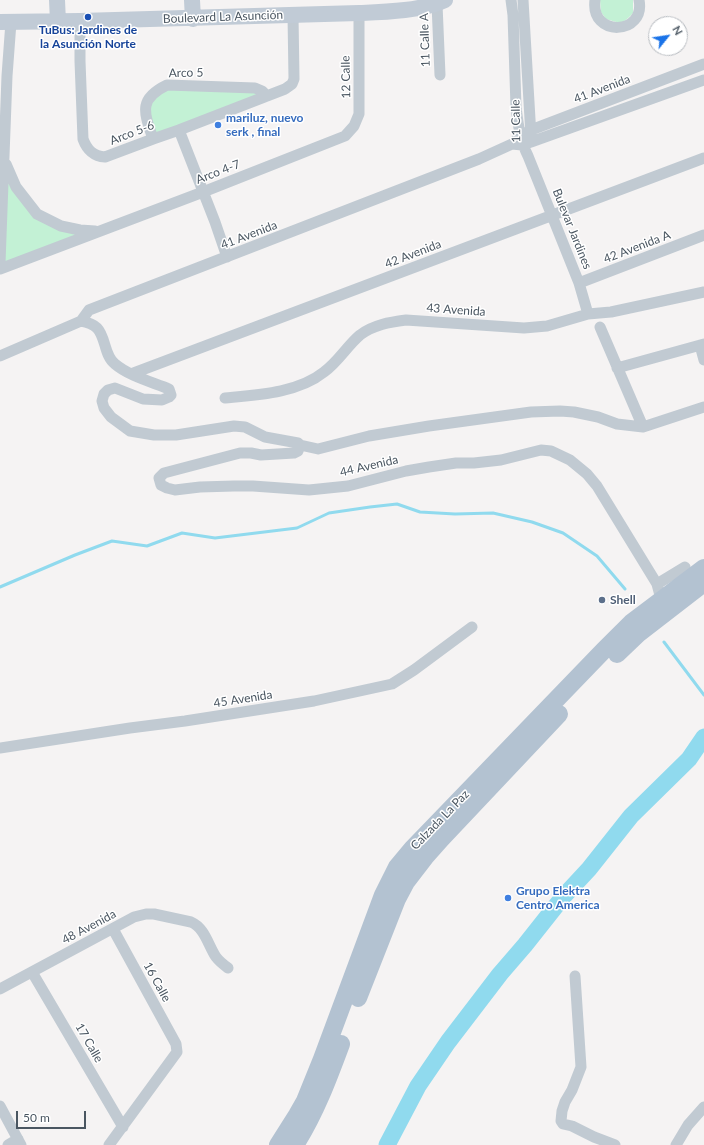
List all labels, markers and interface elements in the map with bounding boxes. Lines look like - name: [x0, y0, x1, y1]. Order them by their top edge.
- street label: Boulevard La Asunción: [163, 8, 283, 26]
- marker: TuBus: Jardines de la Asunción Norte: [83, 12, 93, 22]
- street label: 11 Calle A: [417, 13, 433, 67]
- north arrow: [648, 16, 688, 56]
- place label: TuBus: Jardines de la Asunción Norte: [39, 23, 137, 51]
- text: N: [670, 23, 686, 37]
- street label: 12 Calle: [338, 55, 354, 99]
- street label: Arco 5: [169, 65, 203, 81]
- street label: 41 Avenida: [572, 72, 632, 106]
- street label: 11 Calle: [508, 99, 524, 143]
- place label: mariluz, nuevo serk , final: [226, 111, 303, 139]
- street label: Arco 5-6: [108, 118, 156, 148]
- marker: mariluz, nuevo serk , final: [213, 120, 223, 130]
- street label: Arco 4-7: [194, 157, 242, 187]
- street label: Bulevar Jardines: [549, 187, 595, 271]
- street label: 41 Avenida: [219, 218, 279, 252]
- street label: 42 Avenida A: [602, 228, 672, 266]
- street label: 42 Avenida: [383, 237, 443, 271]
- street label: 43 Avenida: [426, 301, 486, 319]
- street label: 44 Avenida: [339, 452, 399, 480]
- place label: Shell: [610, 593, 636, 607]
- marker: Shell: [597, 595, 607, 605]
- street label: 45 Avenida: [213, 687, 273, 711]
- street label: Calzada La Paz: [408, 787, 472, 853]
- place label: Grupo Elektra Centro America: [516, 884, 600, 912]
- marker: Grupo Elektra Centro America: [503, 893, 513, 903]
- street label: 48 Avenida: [59, 907, 119, 947]
- street label: 16 Calle: [140, 960, 174, 1004]
- street label: 17 Calle: [72, 1021, 106, 1065]
- scale bar: [18, 1103, 88, 1129]
- text: 50 m: [23, 1110, 50, 1125]

